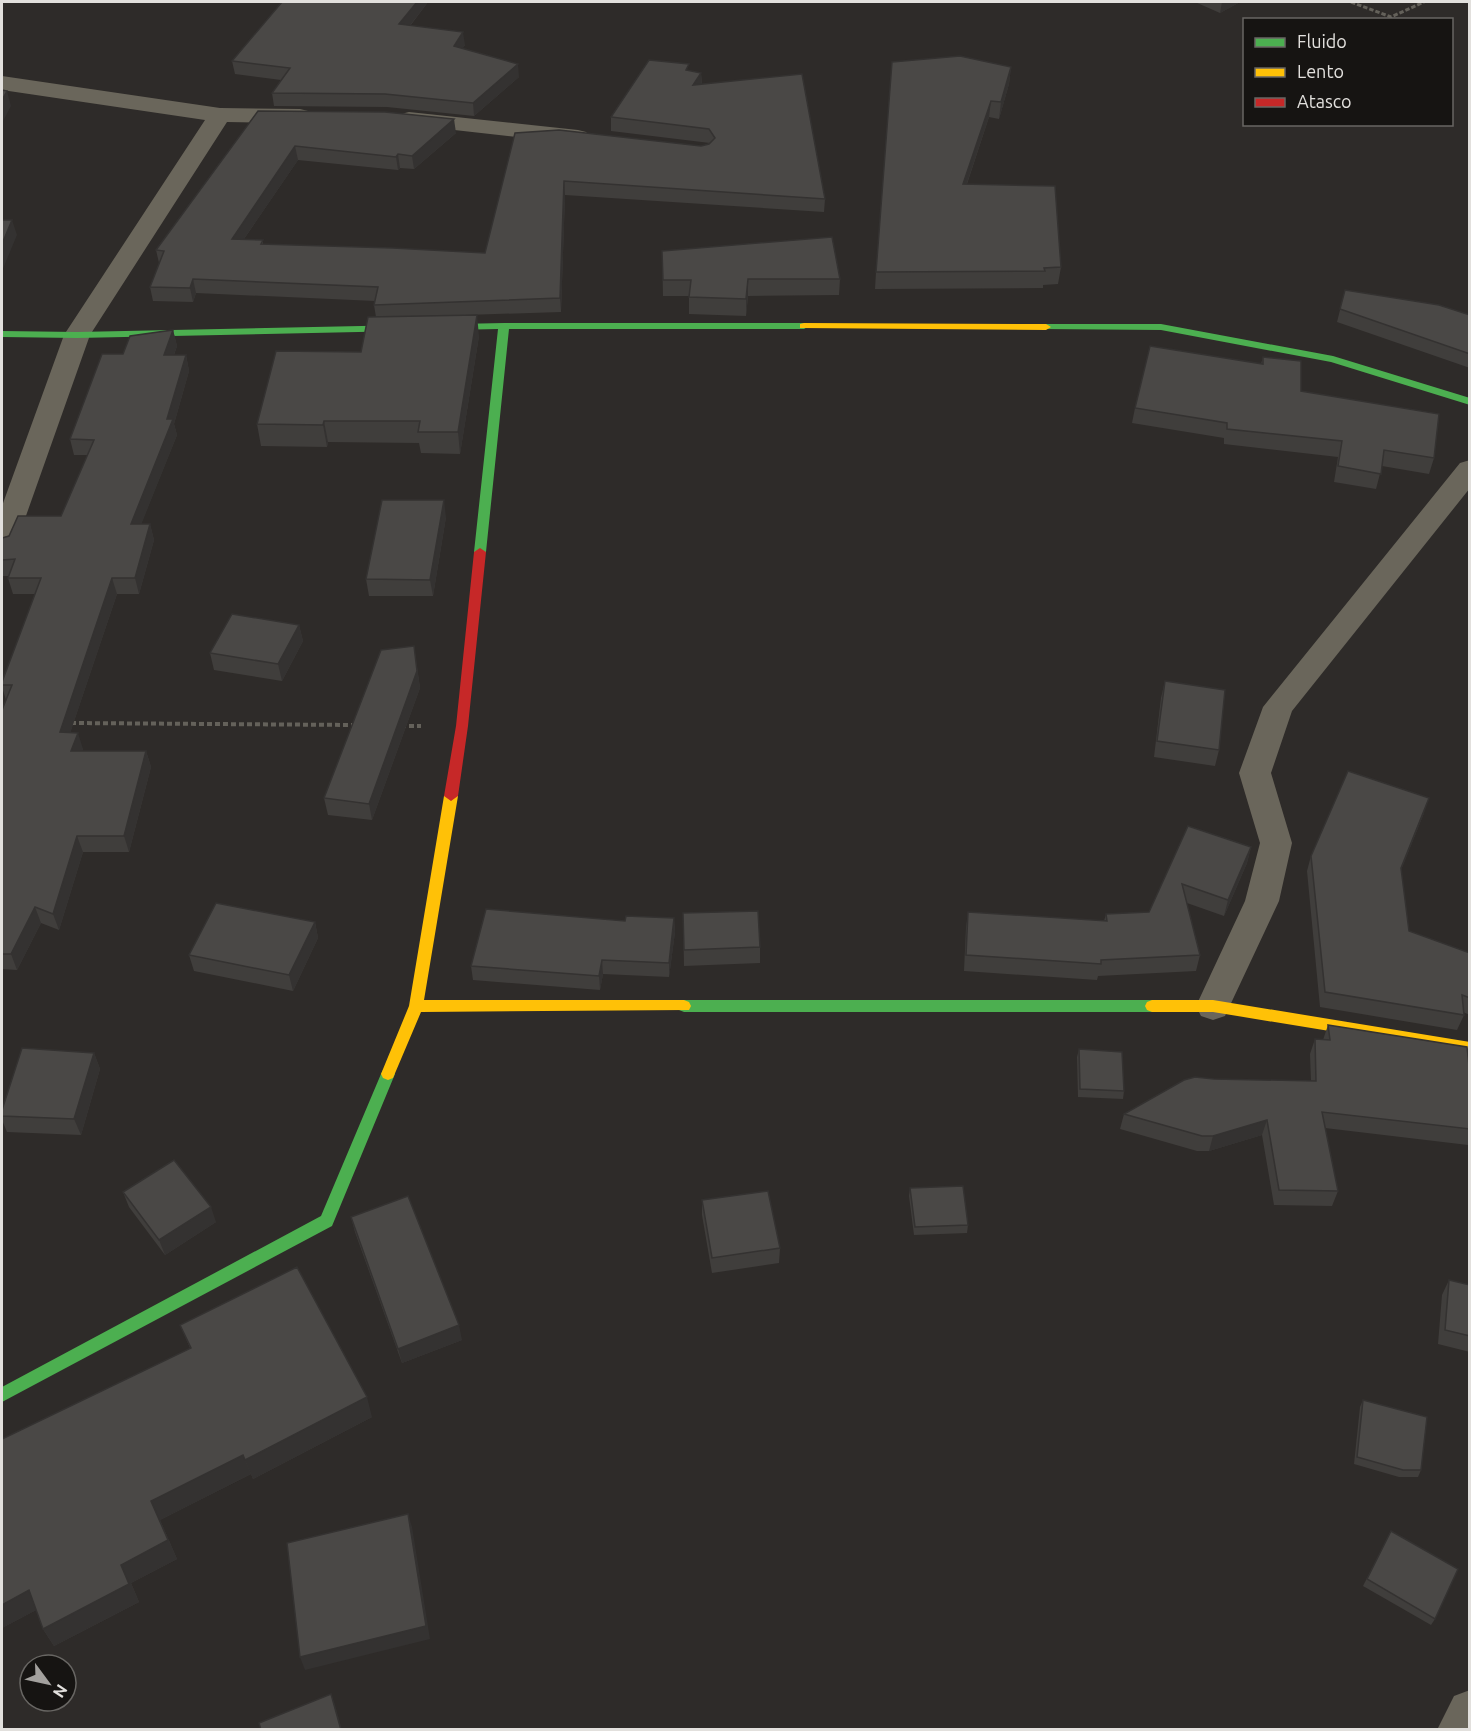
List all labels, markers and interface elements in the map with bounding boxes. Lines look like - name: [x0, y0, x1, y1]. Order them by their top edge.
- legend: [1243, 18, 1453, 126]
- text: Fluido: [1297, 31, 1347, 51]
- text: Lento: [1297, 61, 1344, 81]
- text: Atasco: [1297, 91, 1352, 111]
- north arrow: [18, 1653, 78, 1713]
- text: N: [50, 1681, 71, 1701]

